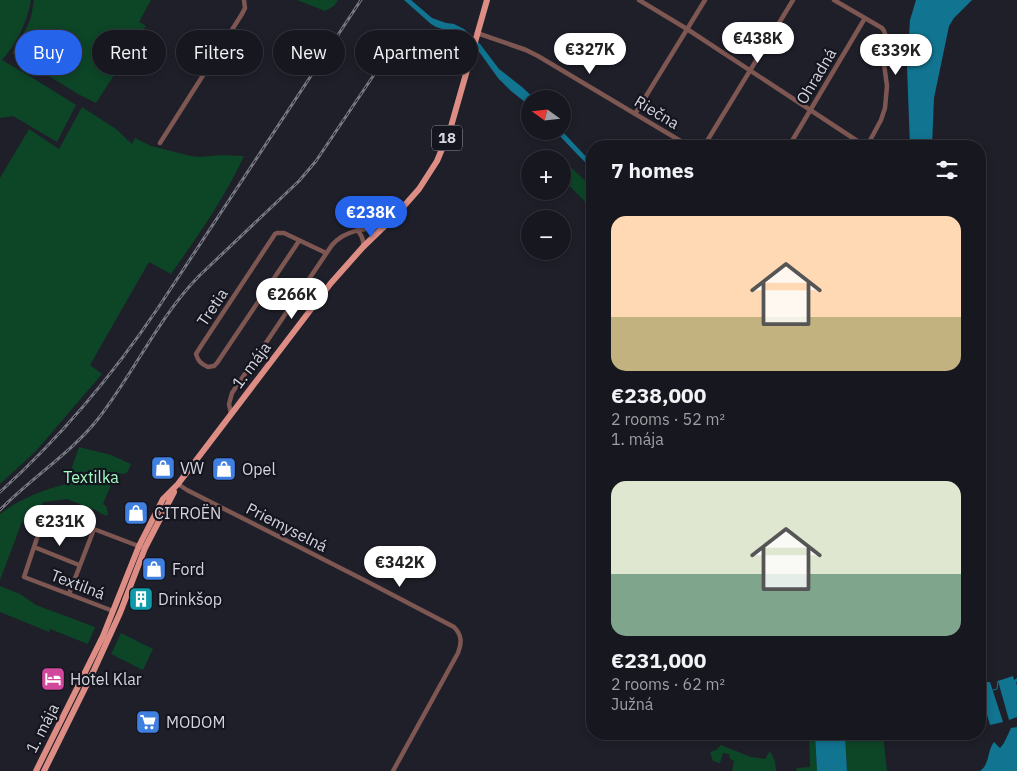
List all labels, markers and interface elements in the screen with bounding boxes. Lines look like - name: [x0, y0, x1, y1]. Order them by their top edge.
- pin: €438K: [723, 22, 793, 64]
- text: €438K: [733, 28, 783, 48]
- chip: Buy: [15, 30, 82, 75]
- chip: Rent: [92, 30, 166, 75]
- chip: Filters: [176, 30, 263, 75]
- chip: New: [273, 30, 345, 75]
- chip: Apartment: [355, 30, 478, 75]
- pin: €327K: [555, 32, 625, 75]
- pin: €339K: [861, 34, 931, 76]
- text: €327K: [565, 39, 615, 59]
- text: €339K: [871, 40, 921, 60]
- street label: Ohradná: [792, 44, 841, 108]
- north arrow: [521, 90, 571, 140]
- map controls: [521, 90, 571, 260]
- street label: Riečna: [631, 91, 683, 133]
- road number: 18: [432, 126, 462, 150]
- button: +: [521, 150, 571, 200]
- text: 7 homes: [611, 156, 694, 184]
- icon: filters: [933, 156, 961, 184]
- pin: €238K: [336, 196, 406, 238]
- text: €238K: [346, 202, 396, 222]
- button: −: [521, 210, 571, 260]
- icon: home: [741, 249, 831, 339]
- pin: €266K: [257, 278, 327, 320]
- street label: Tretia: [192, 284, 232, 330]
- text: €266K: [267, 284, 317, 304]
- street label: 1. mája: [227, 338, 275, 392]
- text: €238,000: [611, 381, 706, 409]
- text: 2 rooms · 52 m²: [611, 409, 725, 429]
- text: 1. mája: [611, 429, 664, 449]
- shop icon: VW: [150, 455, 176, 481]
- shop icon: Opel: [211, 456, 237, 482]
- place label: VW: [180, 458, 204, 478]
- place label: Opel: [242, 459, 276, 479]
- park label: Textilka: [63, 467, 119, 487]
- street label: Priemyselná: [243, 498, 331, 556]
- shop icon: CITROËN: [123, 500, 149, 526]
- place label: CITROËN: [154, 503, 221, 523]
- pin: €231K: [25, 504, 95, 547]
- text: €231K: [35, 511, 85, 531]
- icon: home: [741, 514, 831, 604]
- pin: €342K: [365, 546, 435, 588]
- text: €342K: [375, 552, 425, 572]
- shop icon: Ford: [141, 556, 167, 582]
- place label: Ford: [172, 559, 205, 579]
- street label: Textilná: [48, 565, 108, 604]
- building icon: Drinkšop: [128, 586, 154, 612]
- place label: Drinkšop: [158, 589, 222, 609]
- text: €231,000: [611, 646, 706, 674]
- hotel icon: Hotel Klar: [40, 666, 66, 692]
- place label: Hotel Klar: [70, 669, 142, 689]
- text: 2 rooms · 62 m²: [611, 674, 725, 694]
- text: Južná: [611, 694, 653, 714]
- street label: 1. mája: [21, 700, 63, 756]
- supermarket icon: MODOM: [135, 709, 161, 735]
- place label: MODOM: [166, 712, 225, 732]

